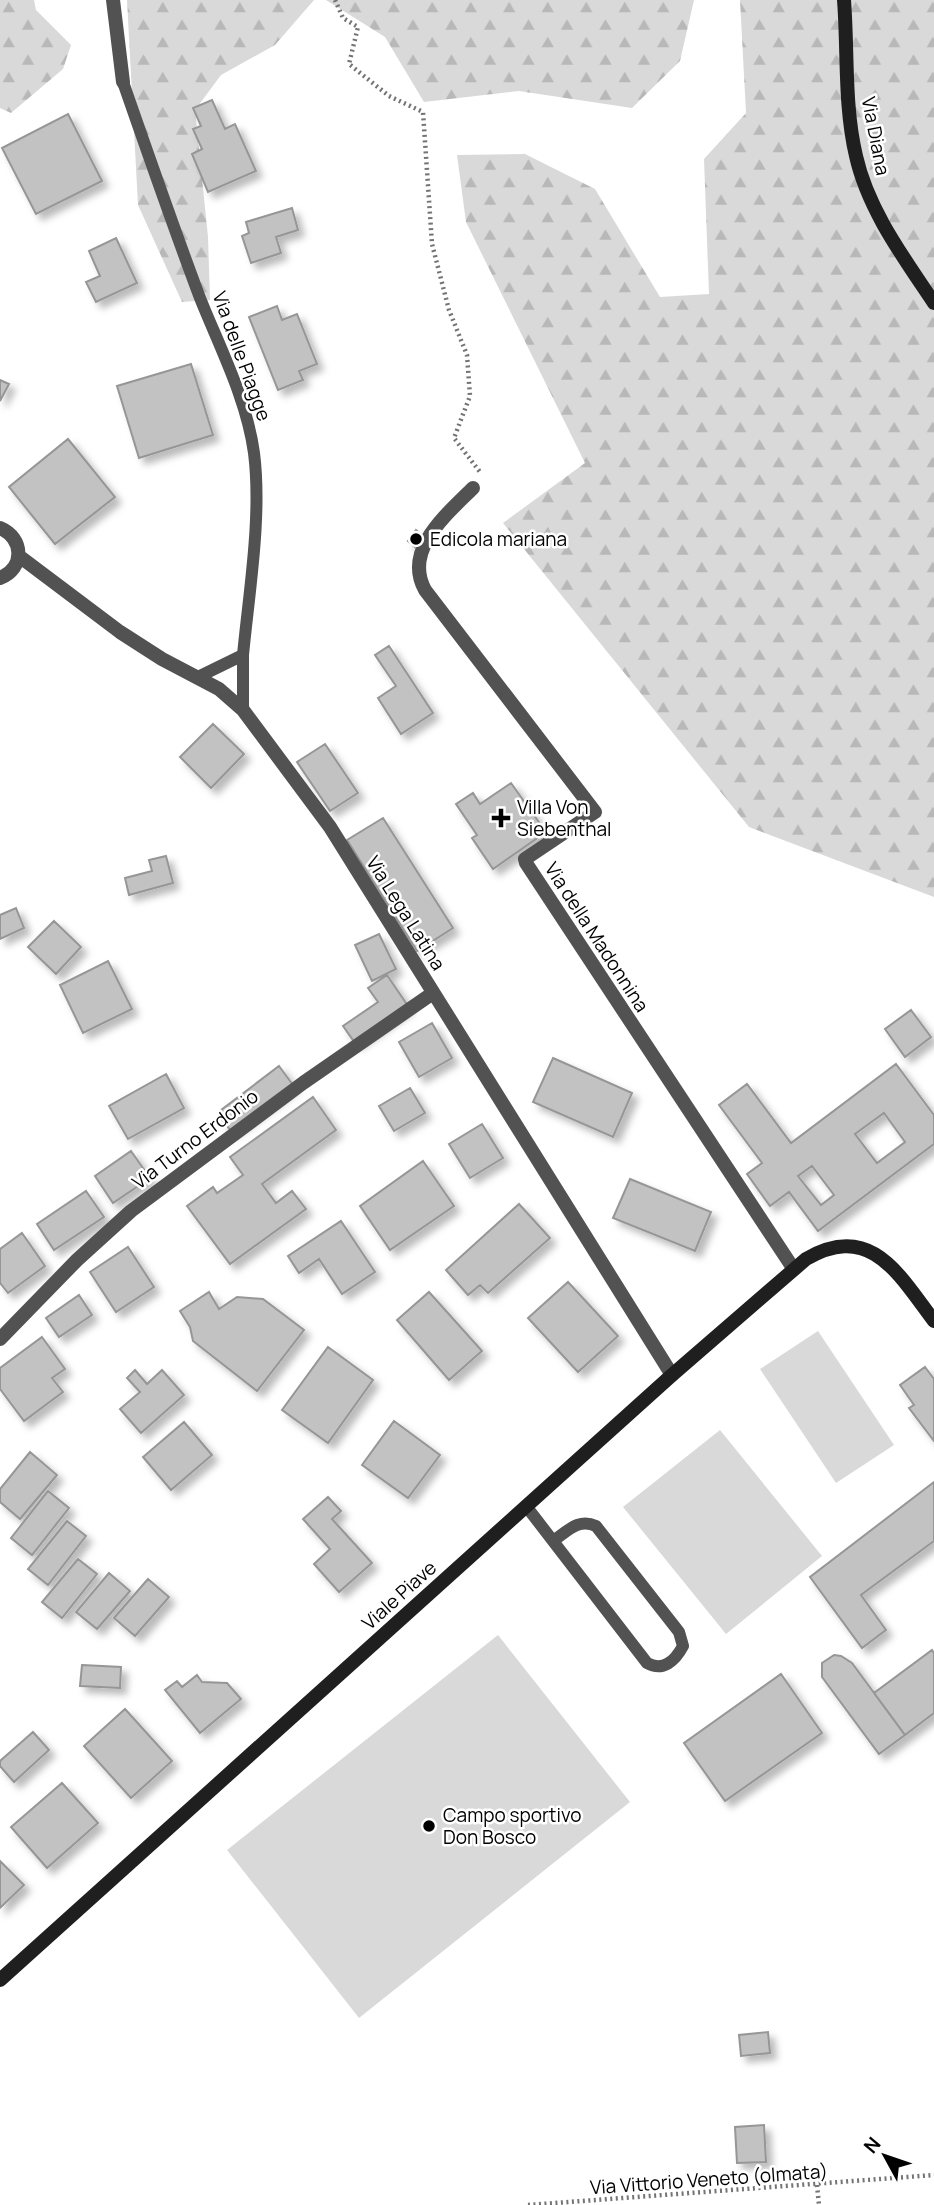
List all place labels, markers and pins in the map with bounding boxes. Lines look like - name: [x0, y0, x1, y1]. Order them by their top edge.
- place label: Edicola mariana: [430, 526, 567, 552]
- marker: Edicola mariana: [408, 531, 424, 547]
- place label: Villa Von Siebenthal: [517, 794, 612, 842]
- marker: Villa Von Siebenthal: [491, 808, 511, 828]
- place label: Campo sportivo Don Bosco: [443, 1802, 581, 1850]
- marker: Campo sportivo Don Bosco: [421, 1818, 437, 1834]

